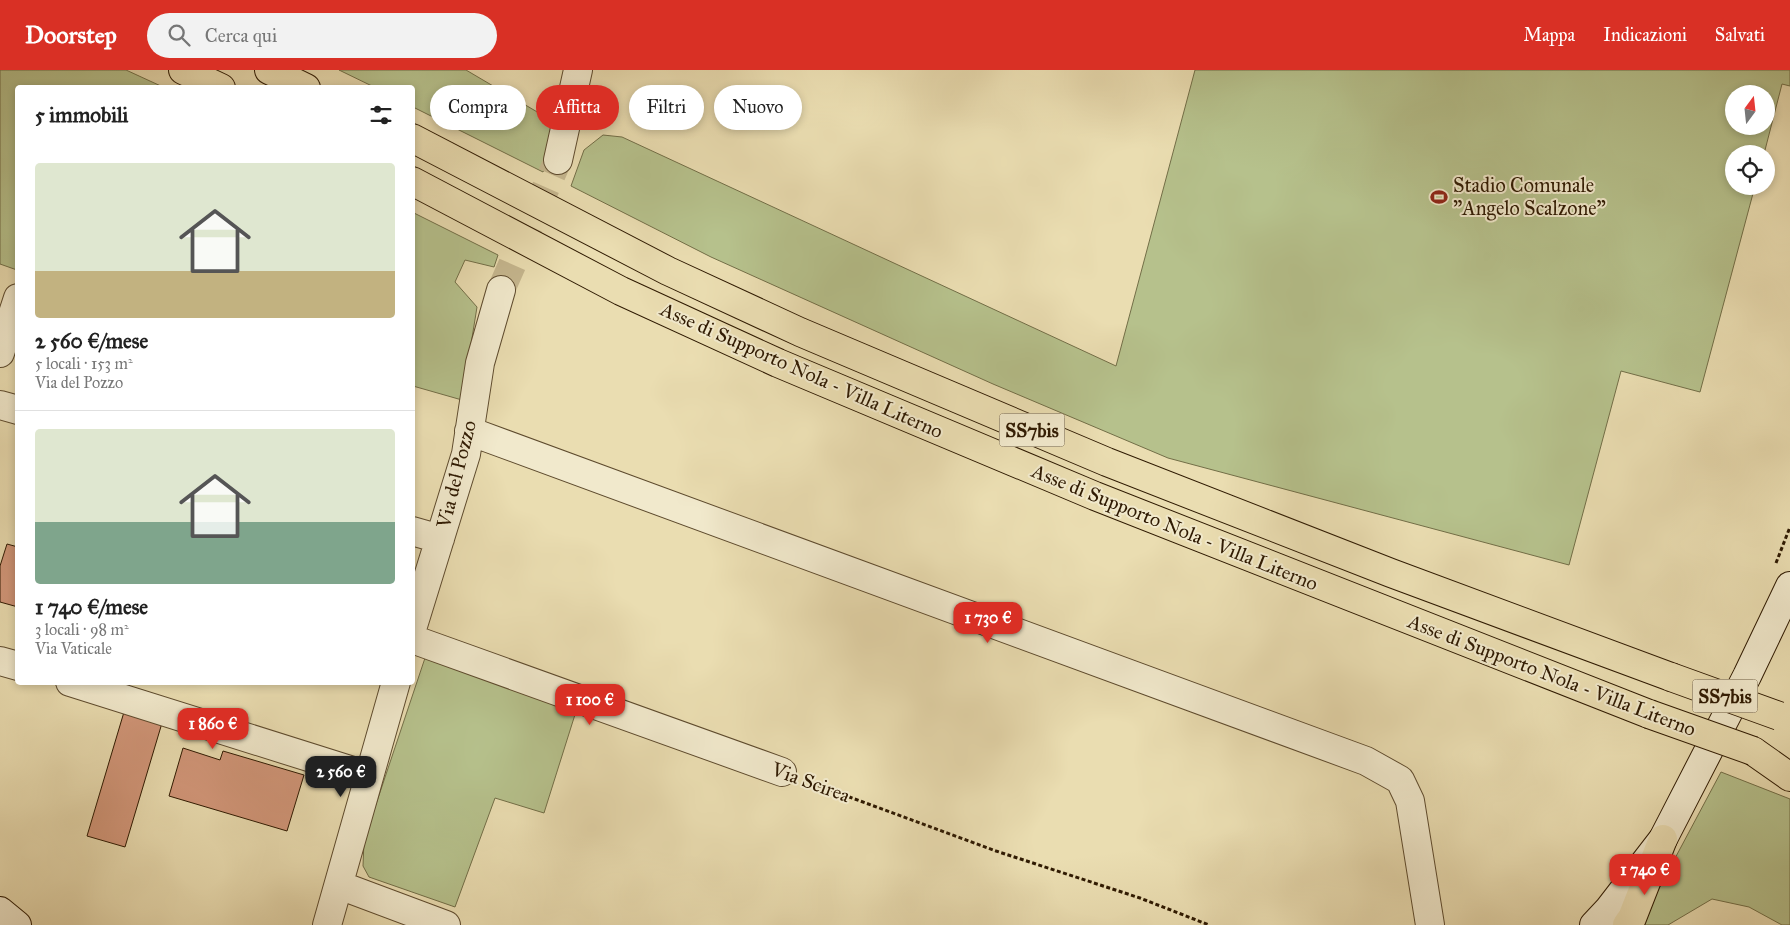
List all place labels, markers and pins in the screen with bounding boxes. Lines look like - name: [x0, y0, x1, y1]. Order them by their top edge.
- place label: Stadio Comunale "Angelo Scalzone": [1453, 173, 1606, 221]
- sports icon: Stadio Comunale "Angelo Scalzone": [1429, 187, 1449, 207]
- pin: 1 730 €: [942, 602, 1034, 644]
- pin: 1 100 €: [544, 684, 636, 726]
- pin: 1 860 €: [167, 708, 259, 750]
- pin: 2 560 €: [295, 756, 387, 798]
- pin: 1 740 €: [1599, 854, 1691, 896]

